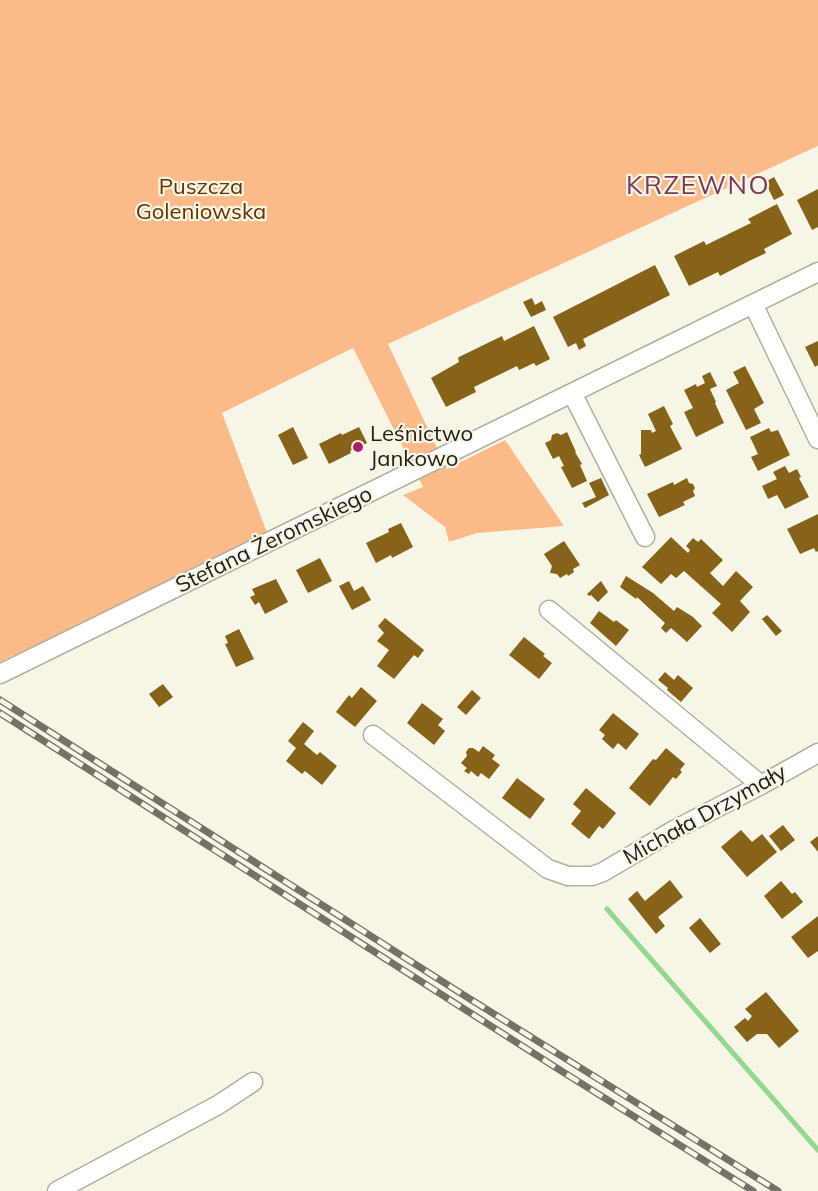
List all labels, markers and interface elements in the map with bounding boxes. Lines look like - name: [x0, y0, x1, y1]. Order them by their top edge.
- district label: KRZEWNO: [626, 170, 770, 202]
- park label: Puszcza Goleniowska: [136, 174, 266, 226]
- place label: Leśnictwo Jankowo: [370, 421, 473, 472]
- marker: Leśnictwo Jankowo: [351, 440, 365, 454]
- street label: Stefana Żeromskiego: [171, 481, 377, 599]
- street label: Michała Drzymały: [619, 759, 791, 871]

